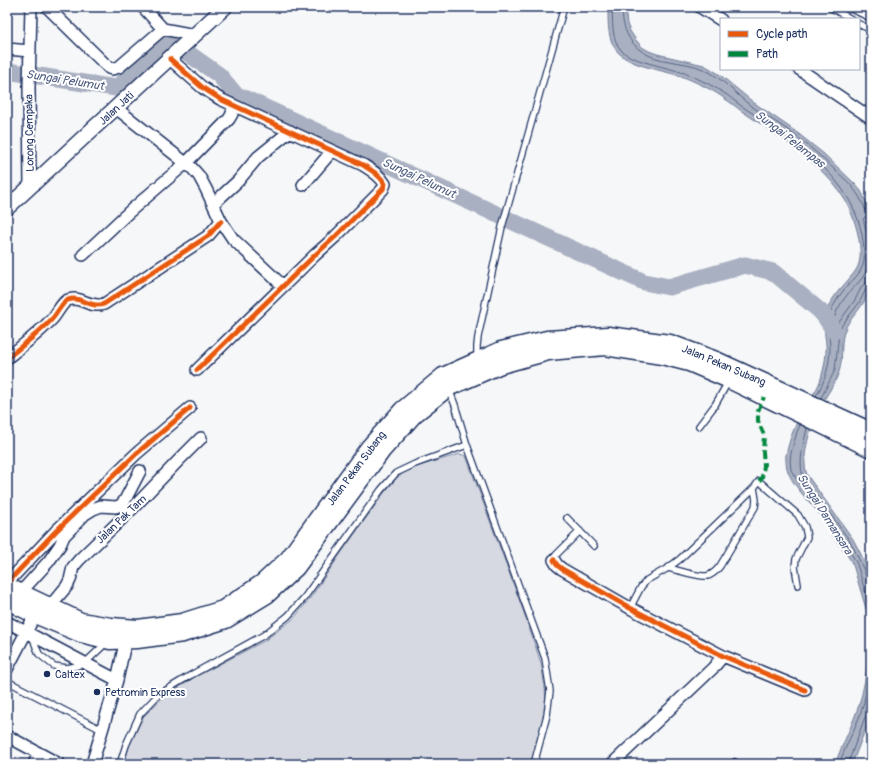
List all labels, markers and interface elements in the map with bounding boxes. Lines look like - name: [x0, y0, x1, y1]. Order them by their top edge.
- legend: [720, 18, 860, 70]
- text: Cycle path: [756, 27, 808, 42]
- text: Path: [756, 47, 778, 62]
- water label: Sungai Pelumut: [25, 67, 106, 94]
- street label: Jalan Jati: [96, 89, 136, 128]
- street label: Lorong Cempaka: [22, 94, 37, 172]
- water label: Sungai Pelampas: [752, 107, 829, 172]
- water label: Sungai Pelumut: [380, 155, 459, 202]
- street label: Jalan Pekan Subang: [680, 342, 768, 389]
- street label: Jalan Pekan Subang: [324, 428, 389, 508]
- water label: Sungai Damansara: [794, 471, 856, 559]
- street label: Jalan Pak Tam: [94, 492, 149, 546]
- place label: Caltex: [55, 668, 85, 681]
- marker: Caltex: [42, 669, 52, 679]
- place label: Petromin Express: [105, 686, 185, 699]
- marker: Petromin Express: [92, 687, 102, 697]

